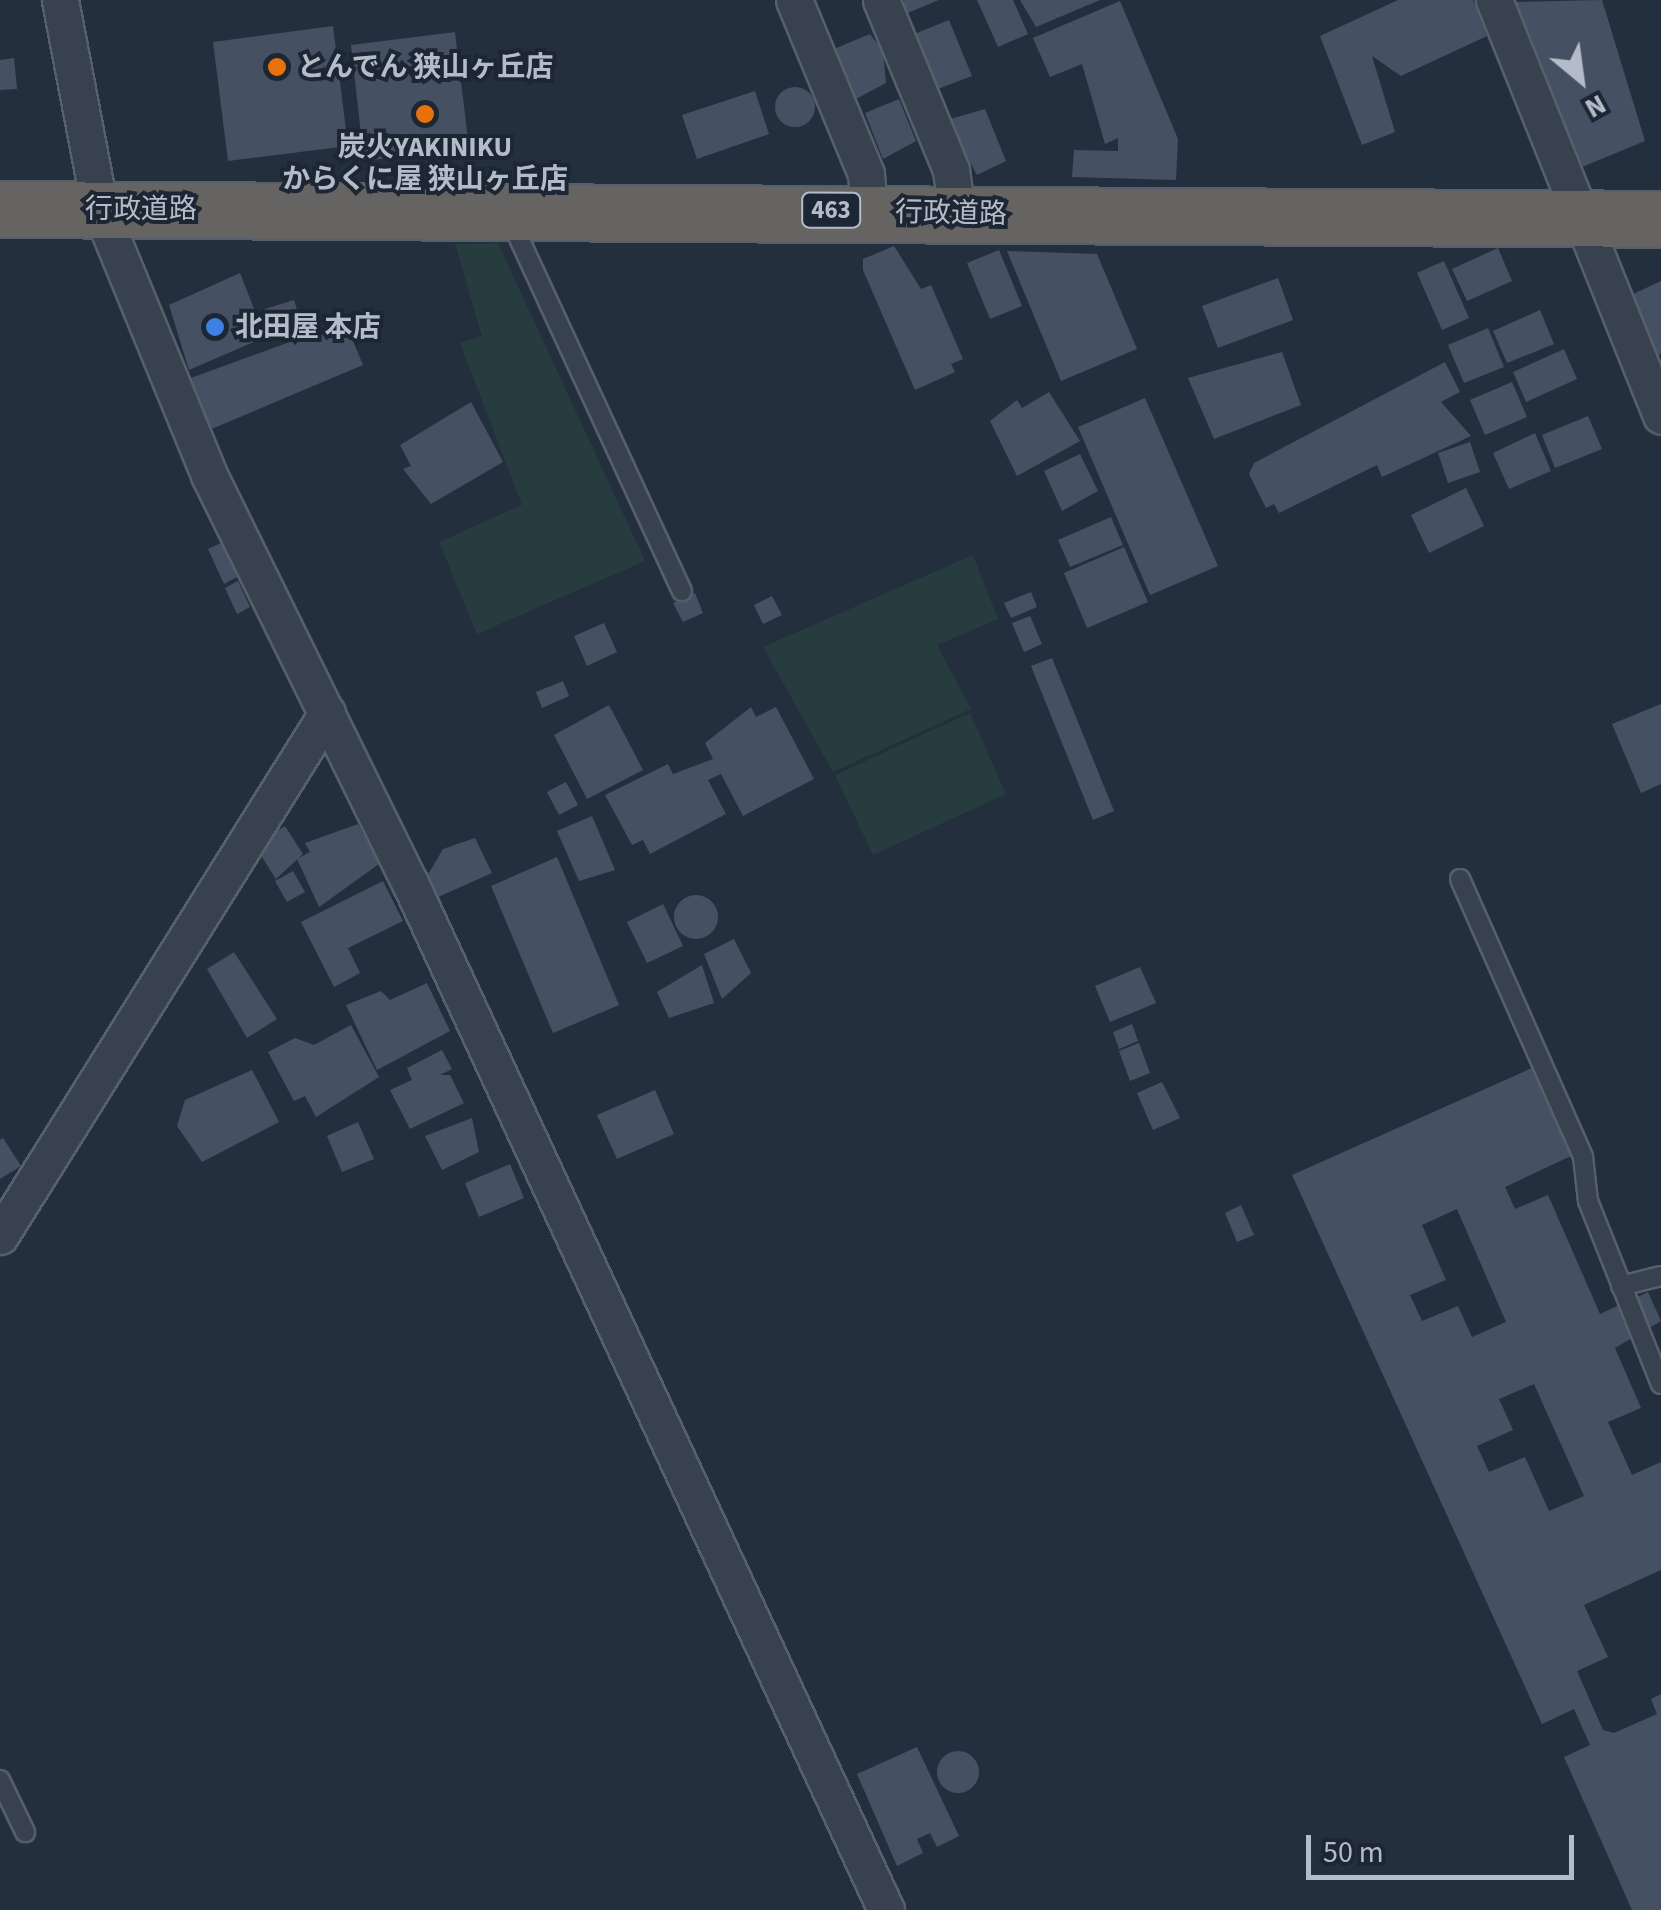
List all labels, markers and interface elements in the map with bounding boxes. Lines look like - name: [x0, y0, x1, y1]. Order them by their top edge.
- north arrow: [1531, 30, 1631, 130]
- place label: とんでん 狭山ヶ丘店: [297, 50, 555, 84]
- marker: とんでん 狭山ヶ丘店: [266, 56, 288, 78]
- text: N: [1578, 84, 1613, 128]
- marker: 炭火YAKINIKU からくに屋 狭山ヶ丘店: [414, 103, 436, 125]
- place label: 炭火YAKINIKU からくに屋 狭山ヶ丘店: [282, 130, 568, 196]
- road number: 463: [801, 190, 861, 230]
- street label: 行政道路: [85, 192, 197, 226]
- street label: 行政道路: [895, 195, 1007, 231]
- place label: 北田屋 本店: [235, 310, 381, 344]
- marker: 北田屋 本店: [204, 316, 226, 338]
- scale bar: [1311, 1815, 1578, 1877]
- text: 50 m: [1323, 1831, 1384, 1874]

